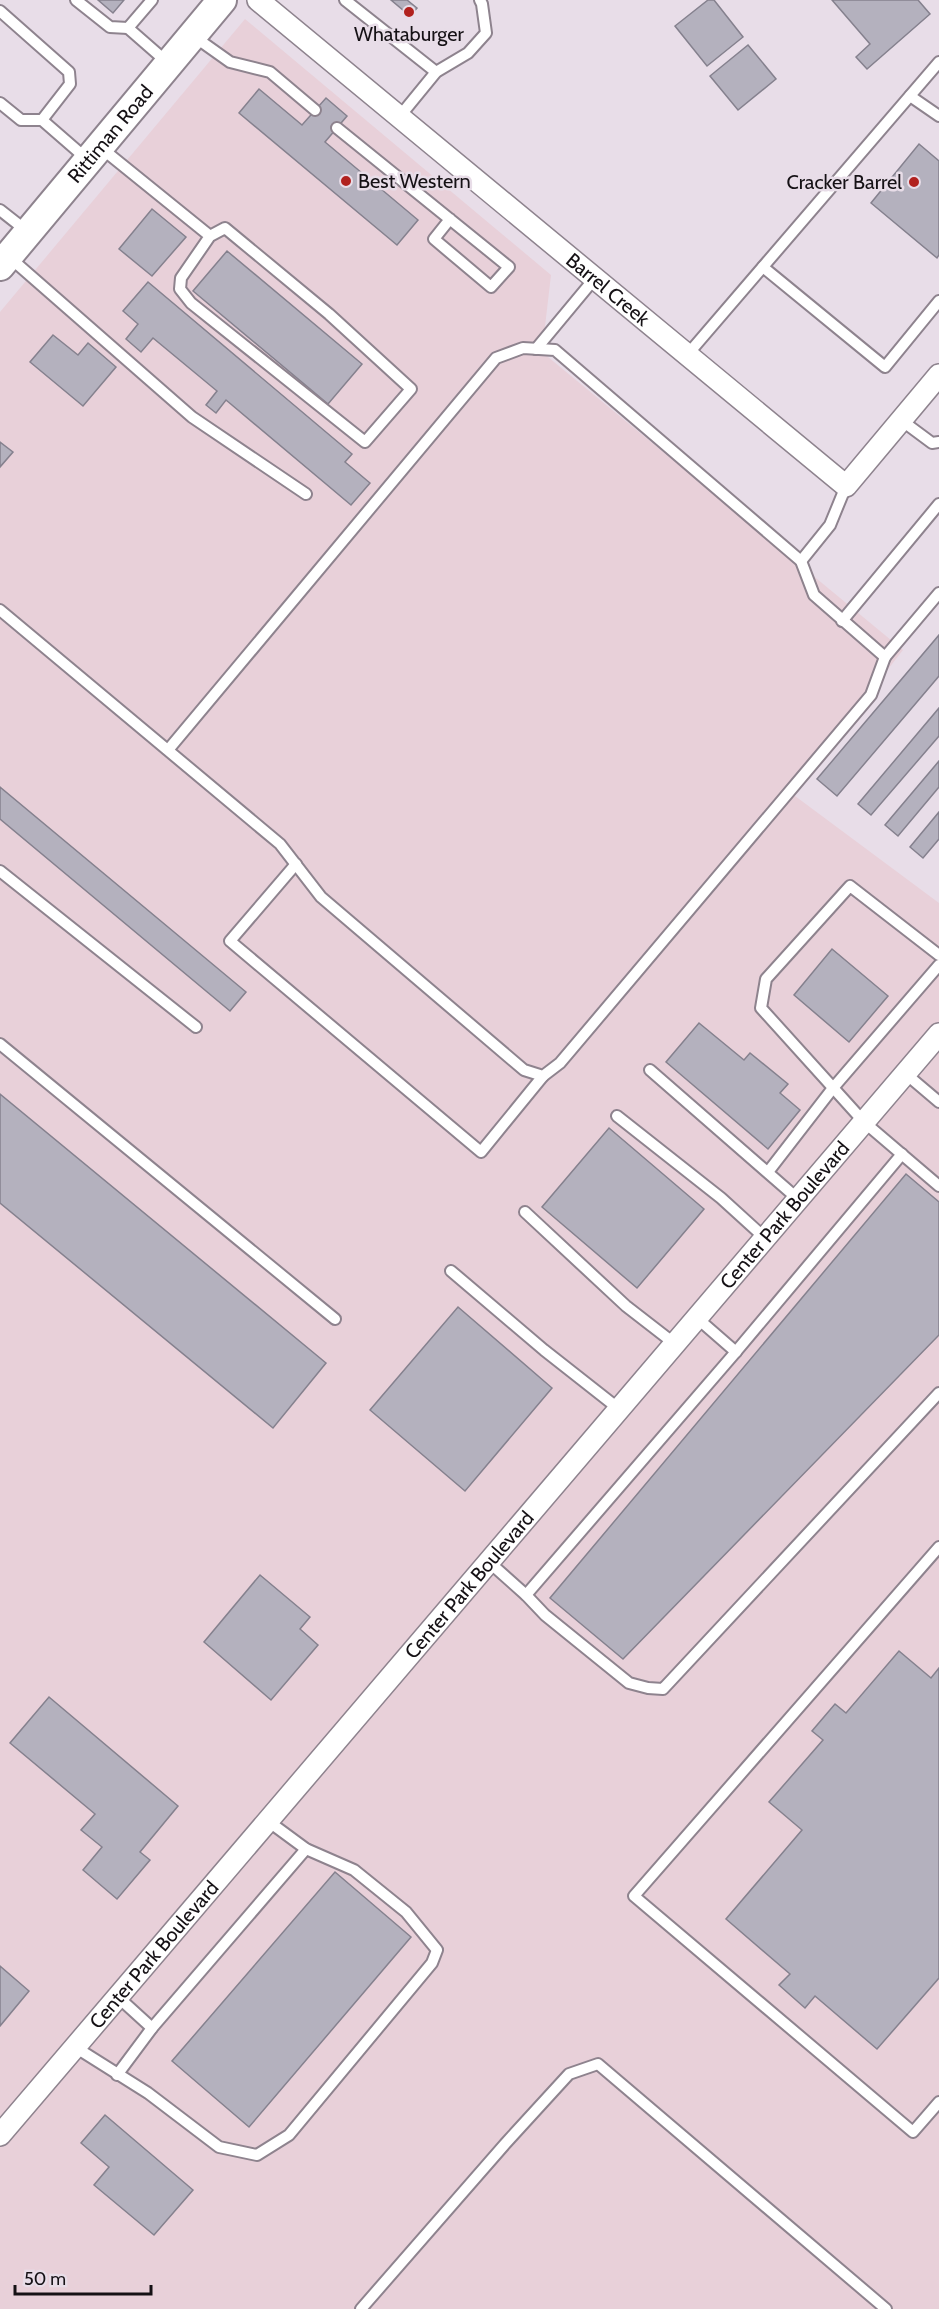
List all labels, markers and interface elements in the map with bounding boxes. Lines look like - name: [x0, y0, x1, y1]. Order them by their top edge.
- marker: Whataburger: [402, 5, 416, 19]
- place label: Whataburger: [354, 22, 465, 46]
- street label: Rittiman Road: [62, 80, 158, 188]
- place label: Best Western: [358, 169, 471, 193]
- place label: Cracker Barrel: [787, 170, 902, 194]
- marker: Best Western: [339, 174, 353, 188]
- marker: Cracker Barrel: [907, 175, 921, 189]
- street label: Barrel Creek: [561, 248, 655, 331]
- street label: Center Park Boulevard: [715, 1136, 854, 1294]
- street label: Center Park Boulevard: [400, 1506, 539, 1664]
- street label: Center Park Boulevard: [84, 1876, 223, 2033]
- scale bar: [15, 2258, 152, 2296]
- text: 50 m: [24, 2268, 66, 2290]

